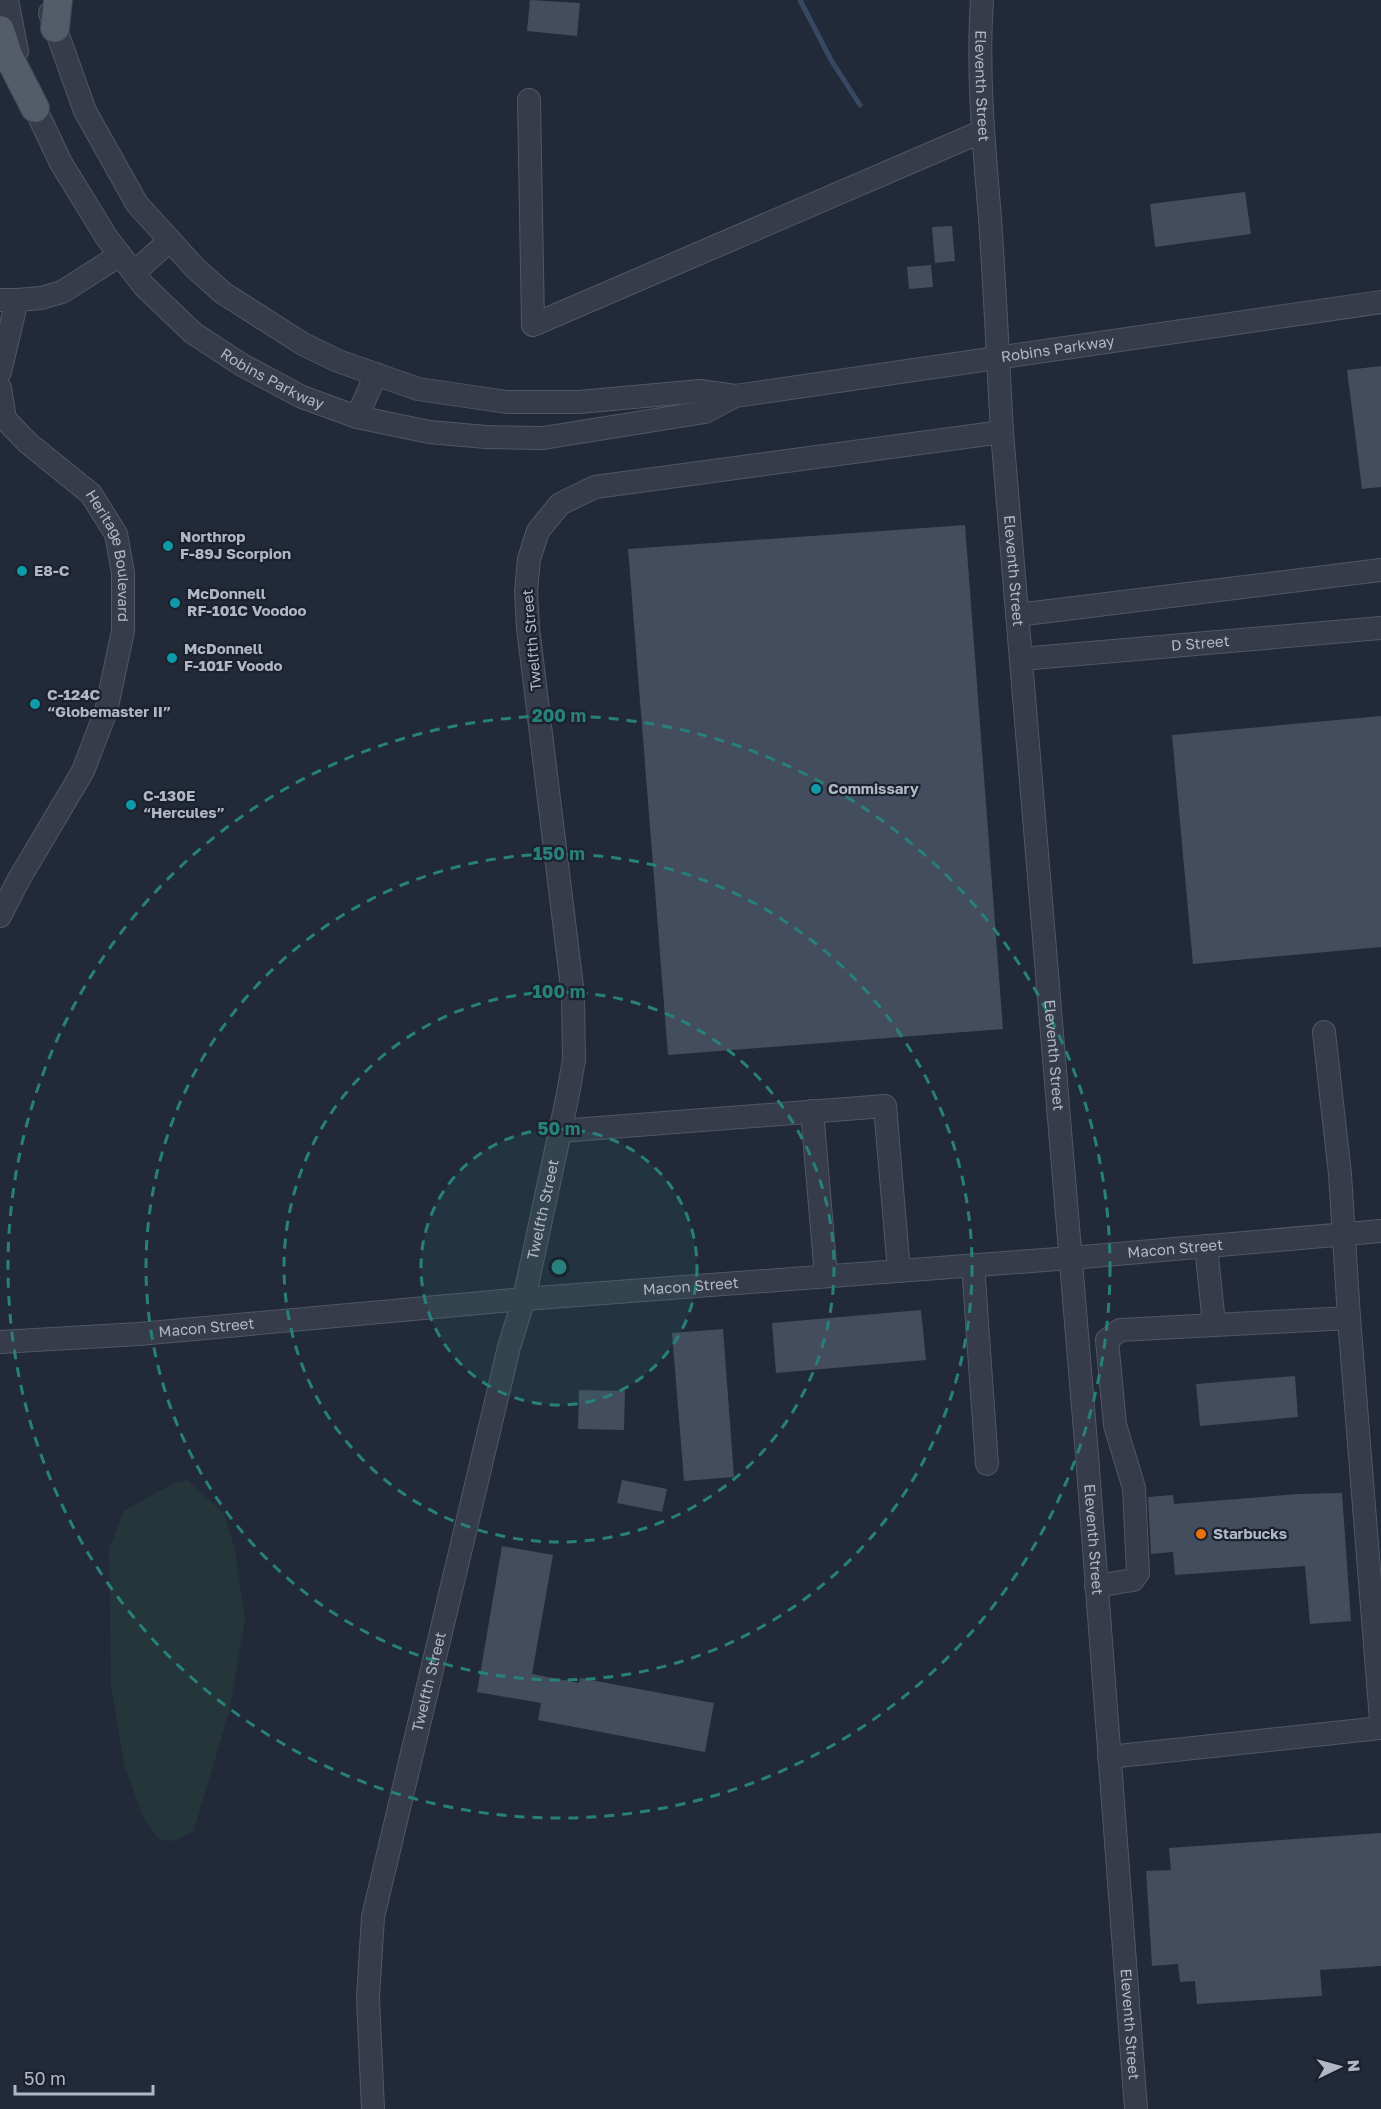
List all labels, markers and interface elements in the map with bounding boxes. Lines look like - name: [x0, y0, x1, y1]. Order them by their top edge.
- street label: Eleventh Street: [972, 30, 994, 142]
- street label: Robins Parkway: [1000, 331, 1116, 365]
- street label: Robins Parkway: [218, 344, 327, 412]
- street label: Heritage Boulevard: [83, 486, 134, 622]
- street label: Eleventh Street: [1001, 514, 1028, 627]
- place label: Northrop F-89J Scorpion: [180, 527, 291, 562]
- marker: Northrop F-89J Scorpion: [161, 539, 175, 553]
- place label: E8-C: [34, 561, 70, 579]
- marker: E8-C: [15, 564, 29, 578]
- place label: McDonnell RF-101C Voodoo: [187, 584, 307, 619]
- street label: Twelfth Street: [518, 588, 544, 692]
- marker: McDonnell RF-101C Voodoo: [168, 596, 182, 610]
- street label: D Street: [1170, 631, 1230, 654]
- place label: McDonnell F-101F Voodo: [184, 639, 282, 674]
- marker: McDonnell F-101F Voodo: [165, 651, 179, 665]
- place label: C-124C “Globemaster II”: [47, 685, 171, 720]
- marker: C-124C “Globemaster II”: [28, 697, 42, 711]
- text: 200 m: [532, 704, 586, 726]
- place label: Commissary: [828, 779, 919, 797]
- marker: Commissary: [809, 782, 823, 796]
- place label: C-130E “Hercules”: [143, 786, 225, 821]
- marker: C-130E “Hercules”: [124, 798, 138, 812]
- text: 150 m: [533, 842, 585, 864]
- text: 100 m: [533, 980, 585, 1002]
- street label: Eleventh Street: [1041, 999, 1068, 1111]
- text: 50 m: [538, 1117, 580, 1139]
- street label: Twelfth Street: [523, 1157, 562, 1261]
- street label: Macon Street: [1127, 1235, 1224, 1261]
- centre of rings: [549, 1257, 569, 1277]
- street label: Macon Street: [642, 1273, 739, 1298]
- street label: Macon Street: [158, 1314, 255, 1340]
- street label: Eleventh Street: [1081, 1483, 1107, 1596]
- place label: Starbucks: [1213, 1524, 1287, 1542]
- marker: Starbucks: [1194, 1527, 1208, 1541]
- street label: Twelfth Street: [408, 1630, 449, 1733]
- street label: Eleventh Street: [1117, 1968, 1144, 2080]
- north arrow: [1309, 2037, 1369, 2097]
- scale bar: [15, 2058, 153, 2096]
- text: N: [1343, 2059, 1364, 2073]
- text: 50 m: [24, 2067, 66, 2089]

